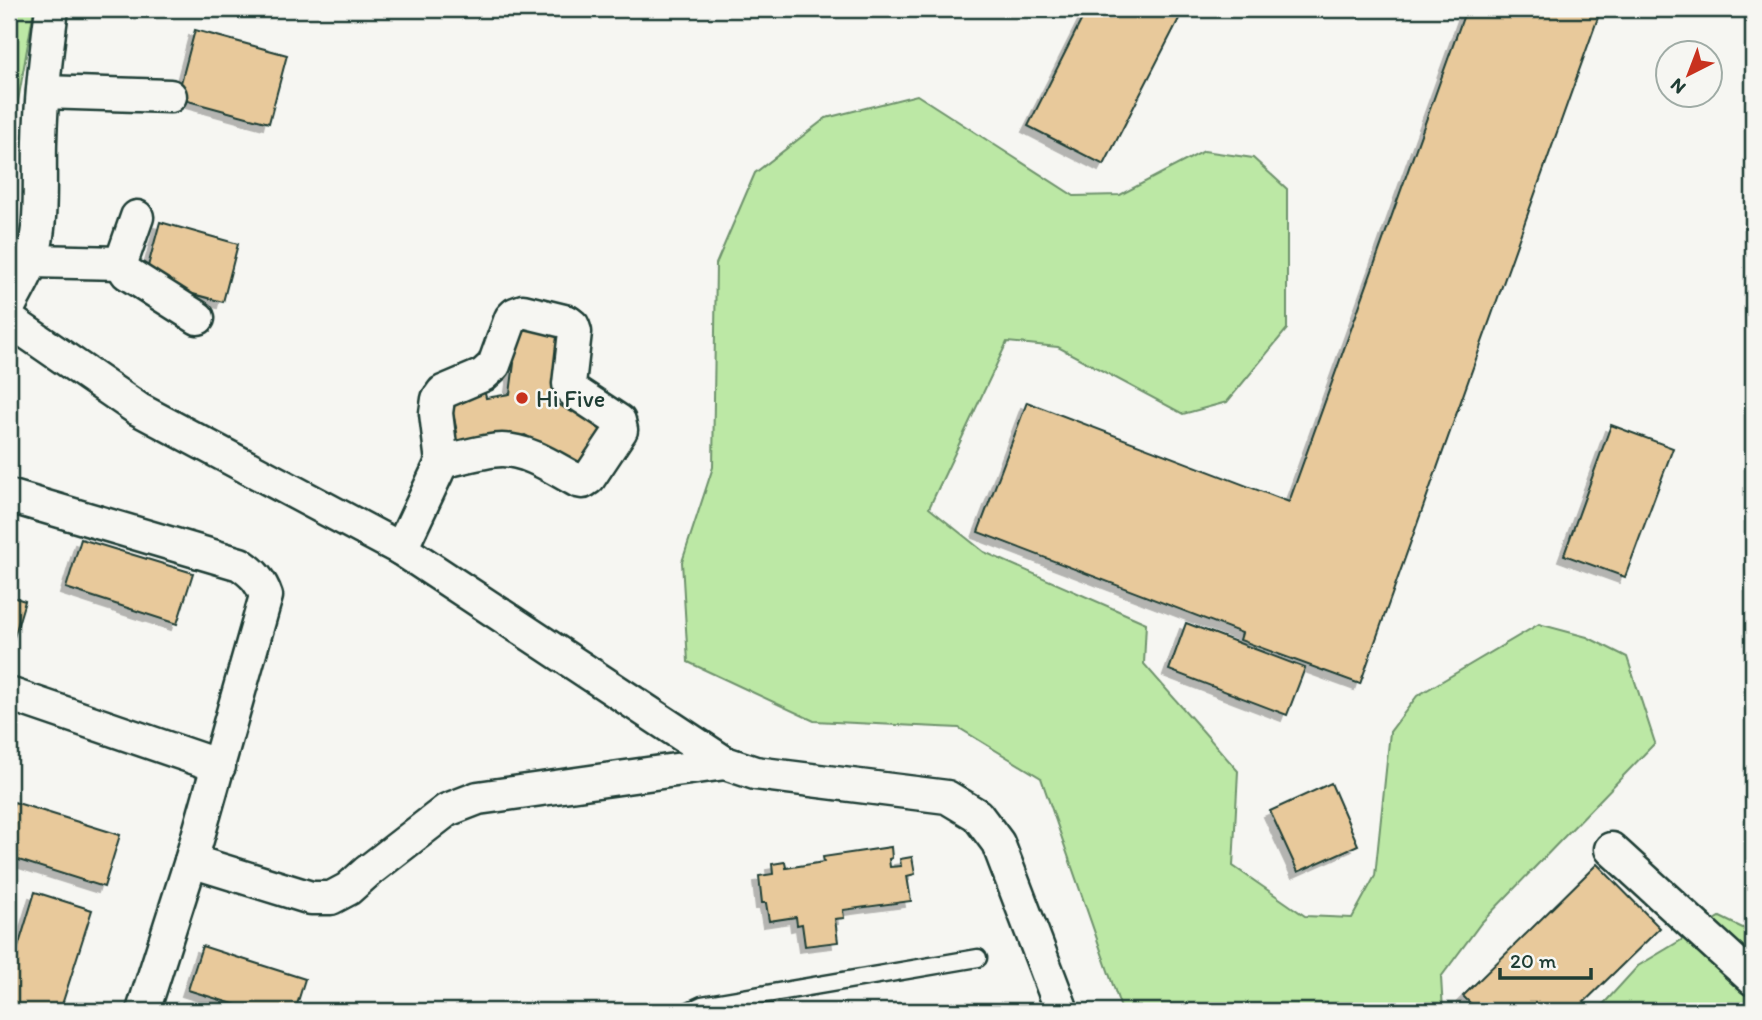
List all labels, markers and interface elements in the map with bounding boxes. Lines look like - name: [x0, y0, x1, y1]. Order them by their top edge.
- north arrow: [1654, 38, 1724, 108]
- text: N: [1665, 73, 1690, 99]
- place label: Hi Five: [536, 384, 605, 413]
- marker: Hi Five: [514, 390, 530, 406]
- scale bar: [1500, 936, 1590, 980]
- text: 20 m: [1510, 948, 1557, 973]

